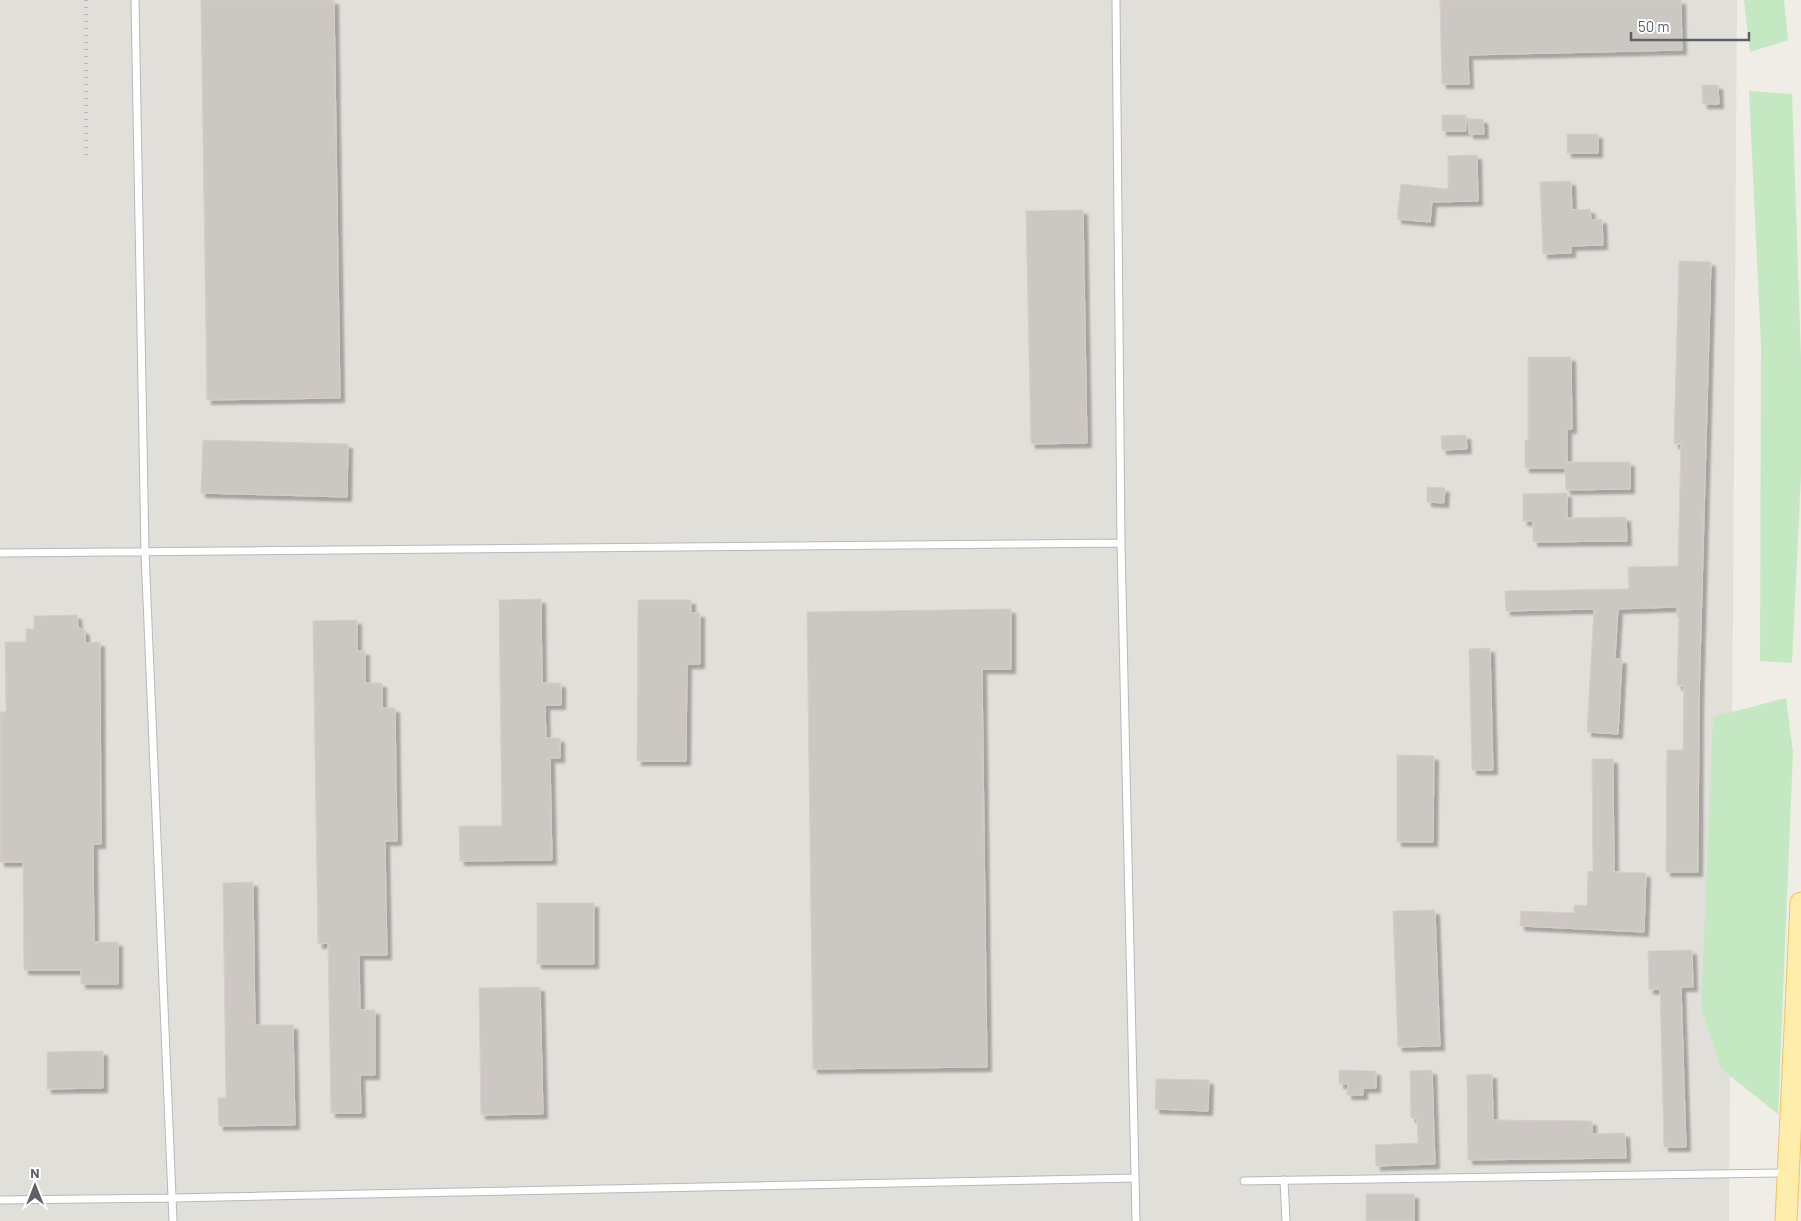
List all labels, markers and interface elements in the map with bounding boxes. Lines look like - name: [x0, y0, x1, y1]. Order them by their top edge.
- scale bar: [1631, 10, 1748, 42]
- text: 50 m: [1638, 17, 1670, 35]
- north arrow: [10, 1161, 60, 1211]
- text: N: [30, 1164, 40, 1181]

